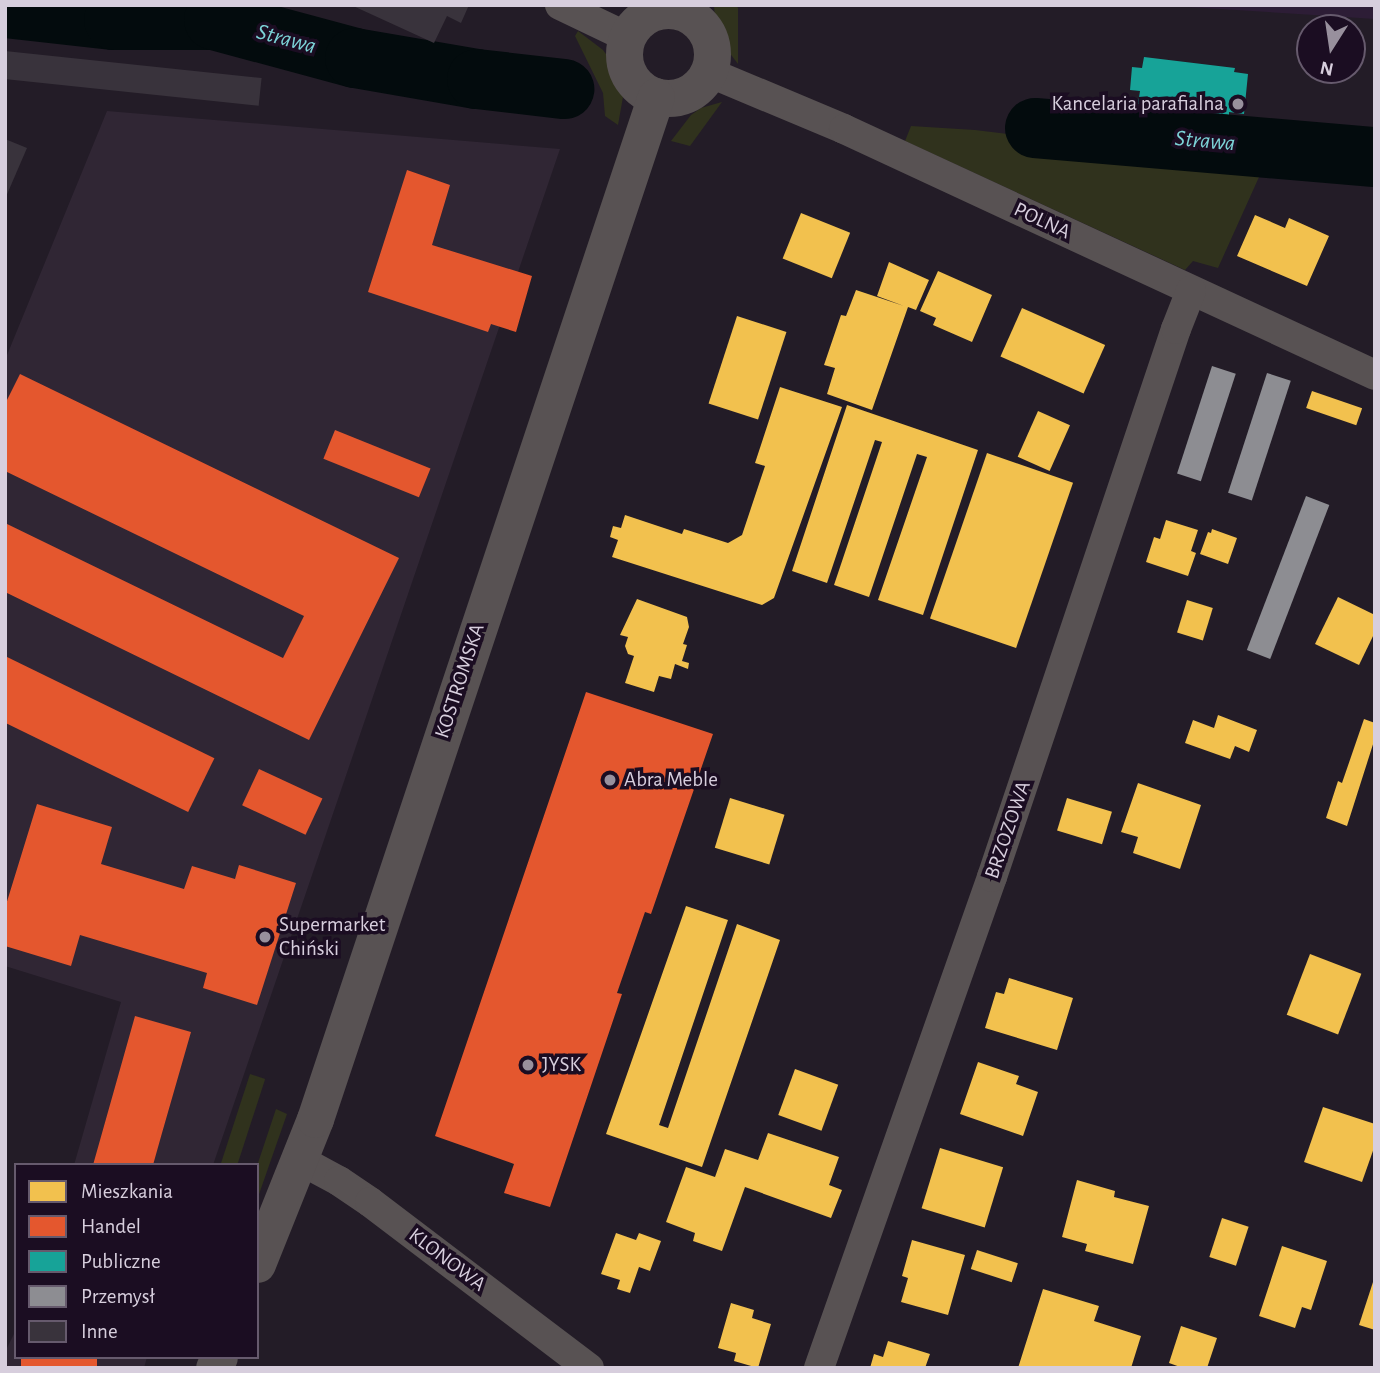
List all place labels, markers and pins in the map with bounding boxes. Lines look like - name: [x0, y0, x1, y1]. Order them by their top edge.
- place label: Kancelaria parafialna: [1052, 91, 1224, 117]
- marker: Kancelaria parafialna: [1230, 96, 1246, 112]
- place label: Abra Meble: [624, 767, 718, 793]
- marker: Abra Meble: [602, 772, 618, 788]
- place label: Supermarket Chiński: [279, 912, 385, 962]
- marker: Supermarket Chiński: [257, 929, 273, 945]
- place label: JYSK: [542, 1052, 581, 1078]
- marker: JYSK: [520, 1057, 536, 1073]

